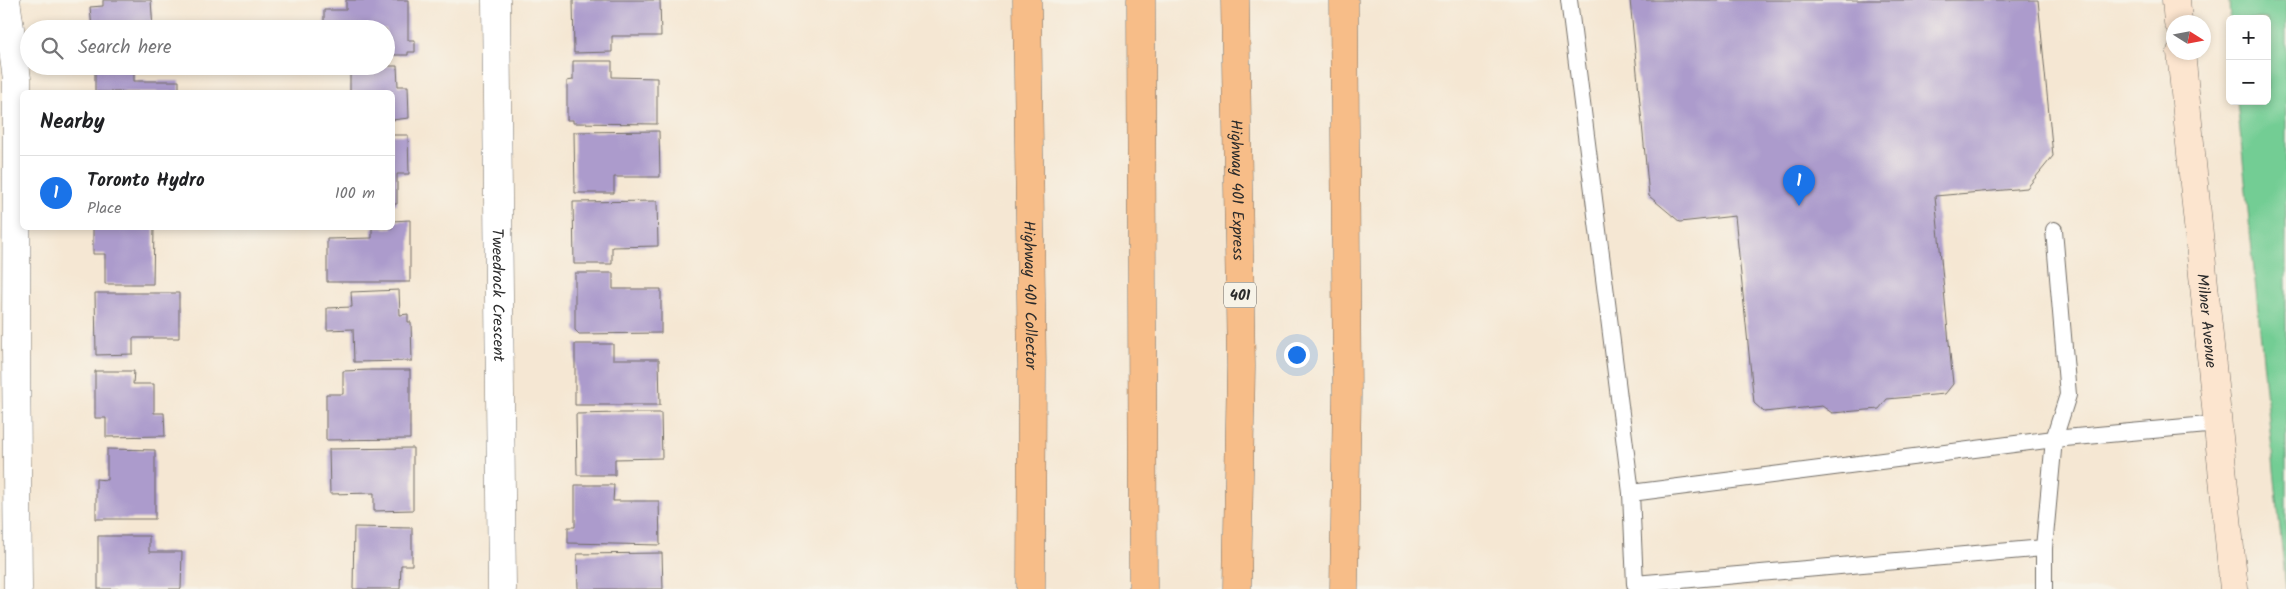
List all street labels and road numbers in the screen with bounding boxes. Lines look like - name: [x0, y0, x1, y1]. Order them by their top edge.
- street label: Highway 401 Express: [1223, 119, 1250, 261]
- street label: Highway 401 Collector: [1016, 220, 1043, 371]
- street label: Tweedrock Crescent: [484, 228, 511, 363]
- street label: Milner Avenue: [2189, 272, 2223, 369]
- road number: 401: [1224, 282, 1256, 308]

